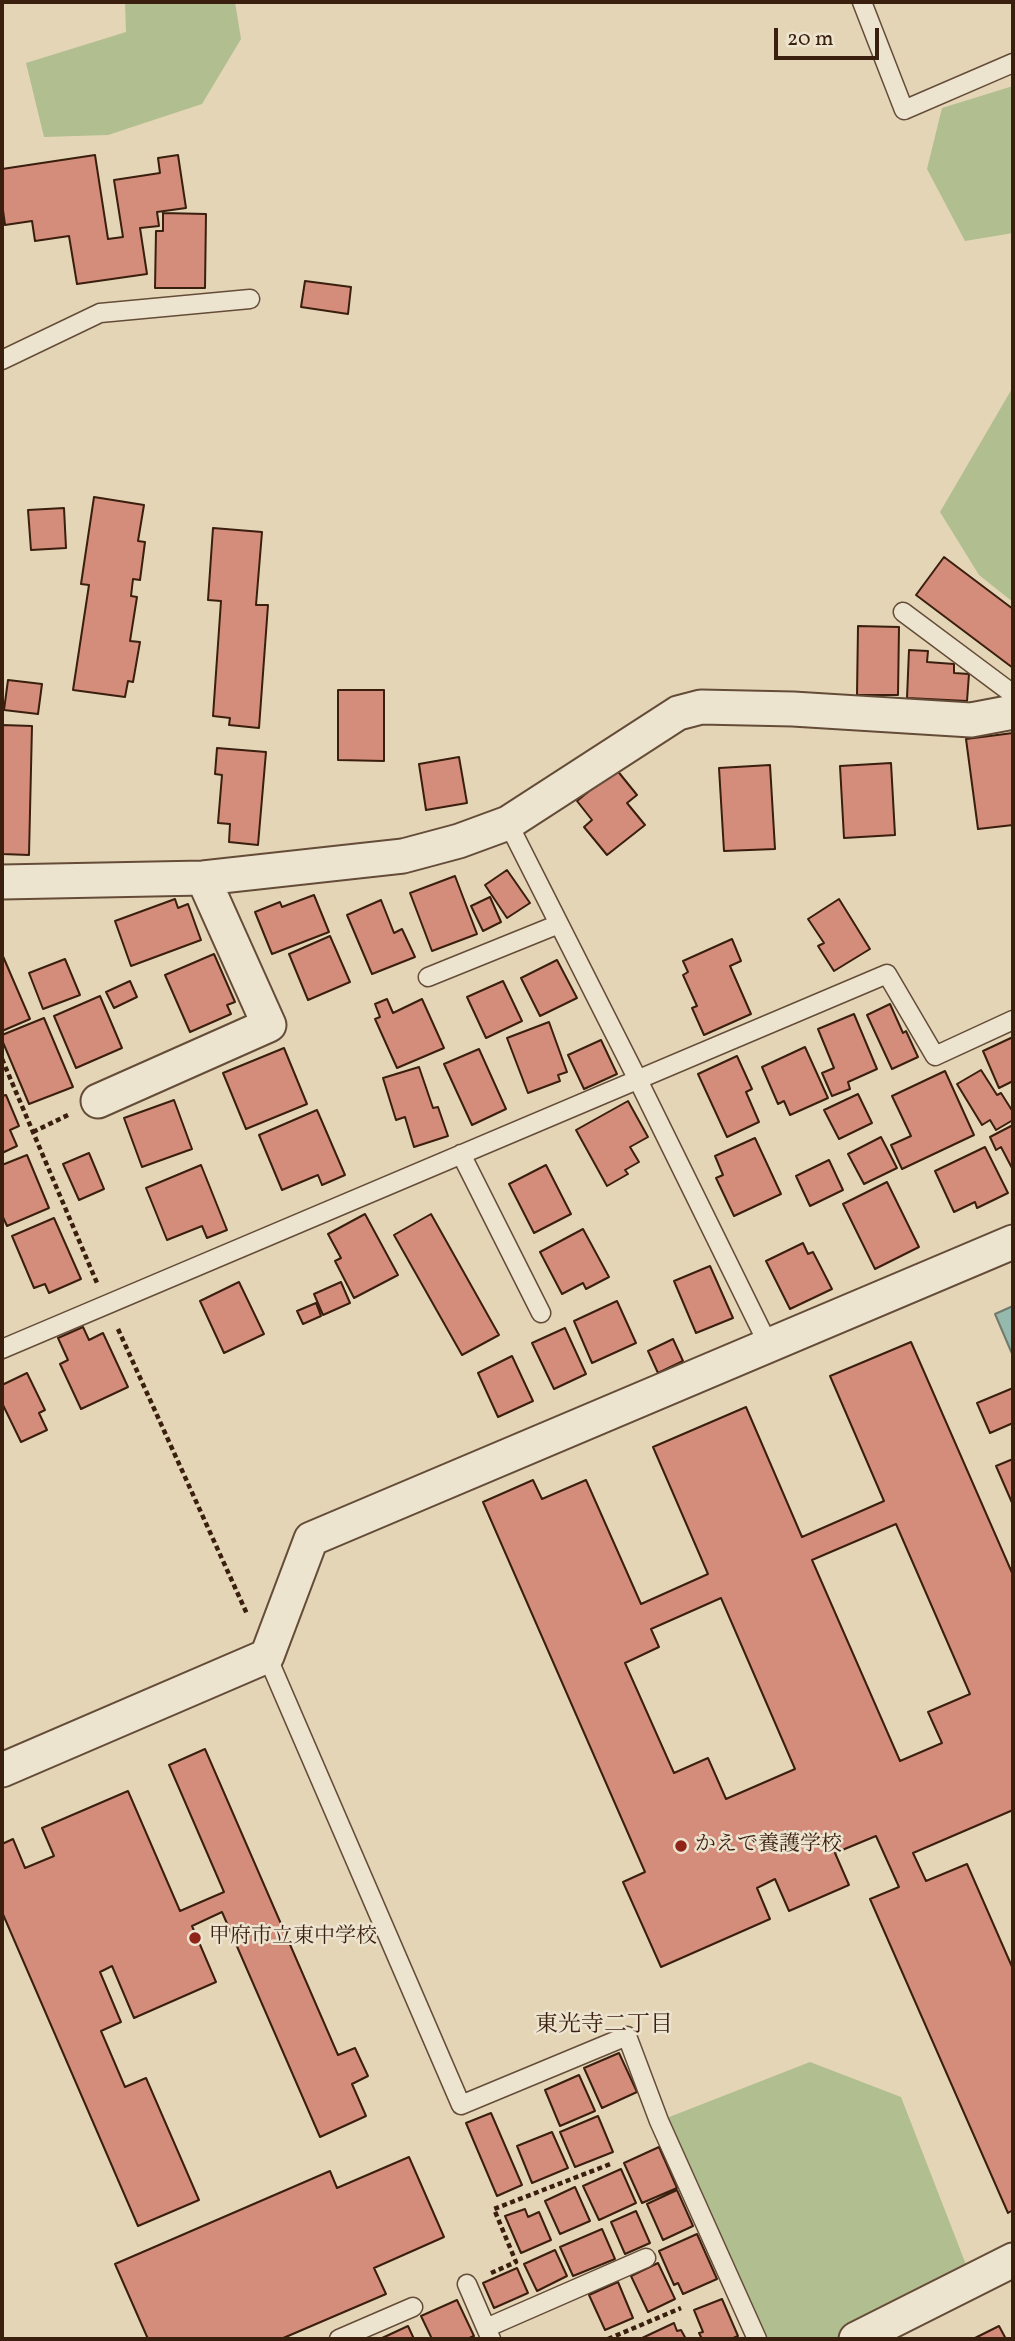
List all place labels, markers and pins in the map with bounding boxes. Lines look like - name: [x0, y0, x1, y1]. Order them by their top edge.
- place label: かえで養護学校: [695, 1833, 842, 1859]
- marker: かえで養護学校: [673, 1838, 689, 1854]
- place label: 甲府市立東中学校: [209, 1925, 377, 1951]
- marker: 甲府市立東中学校: [187, 1930, 203, 1946]

